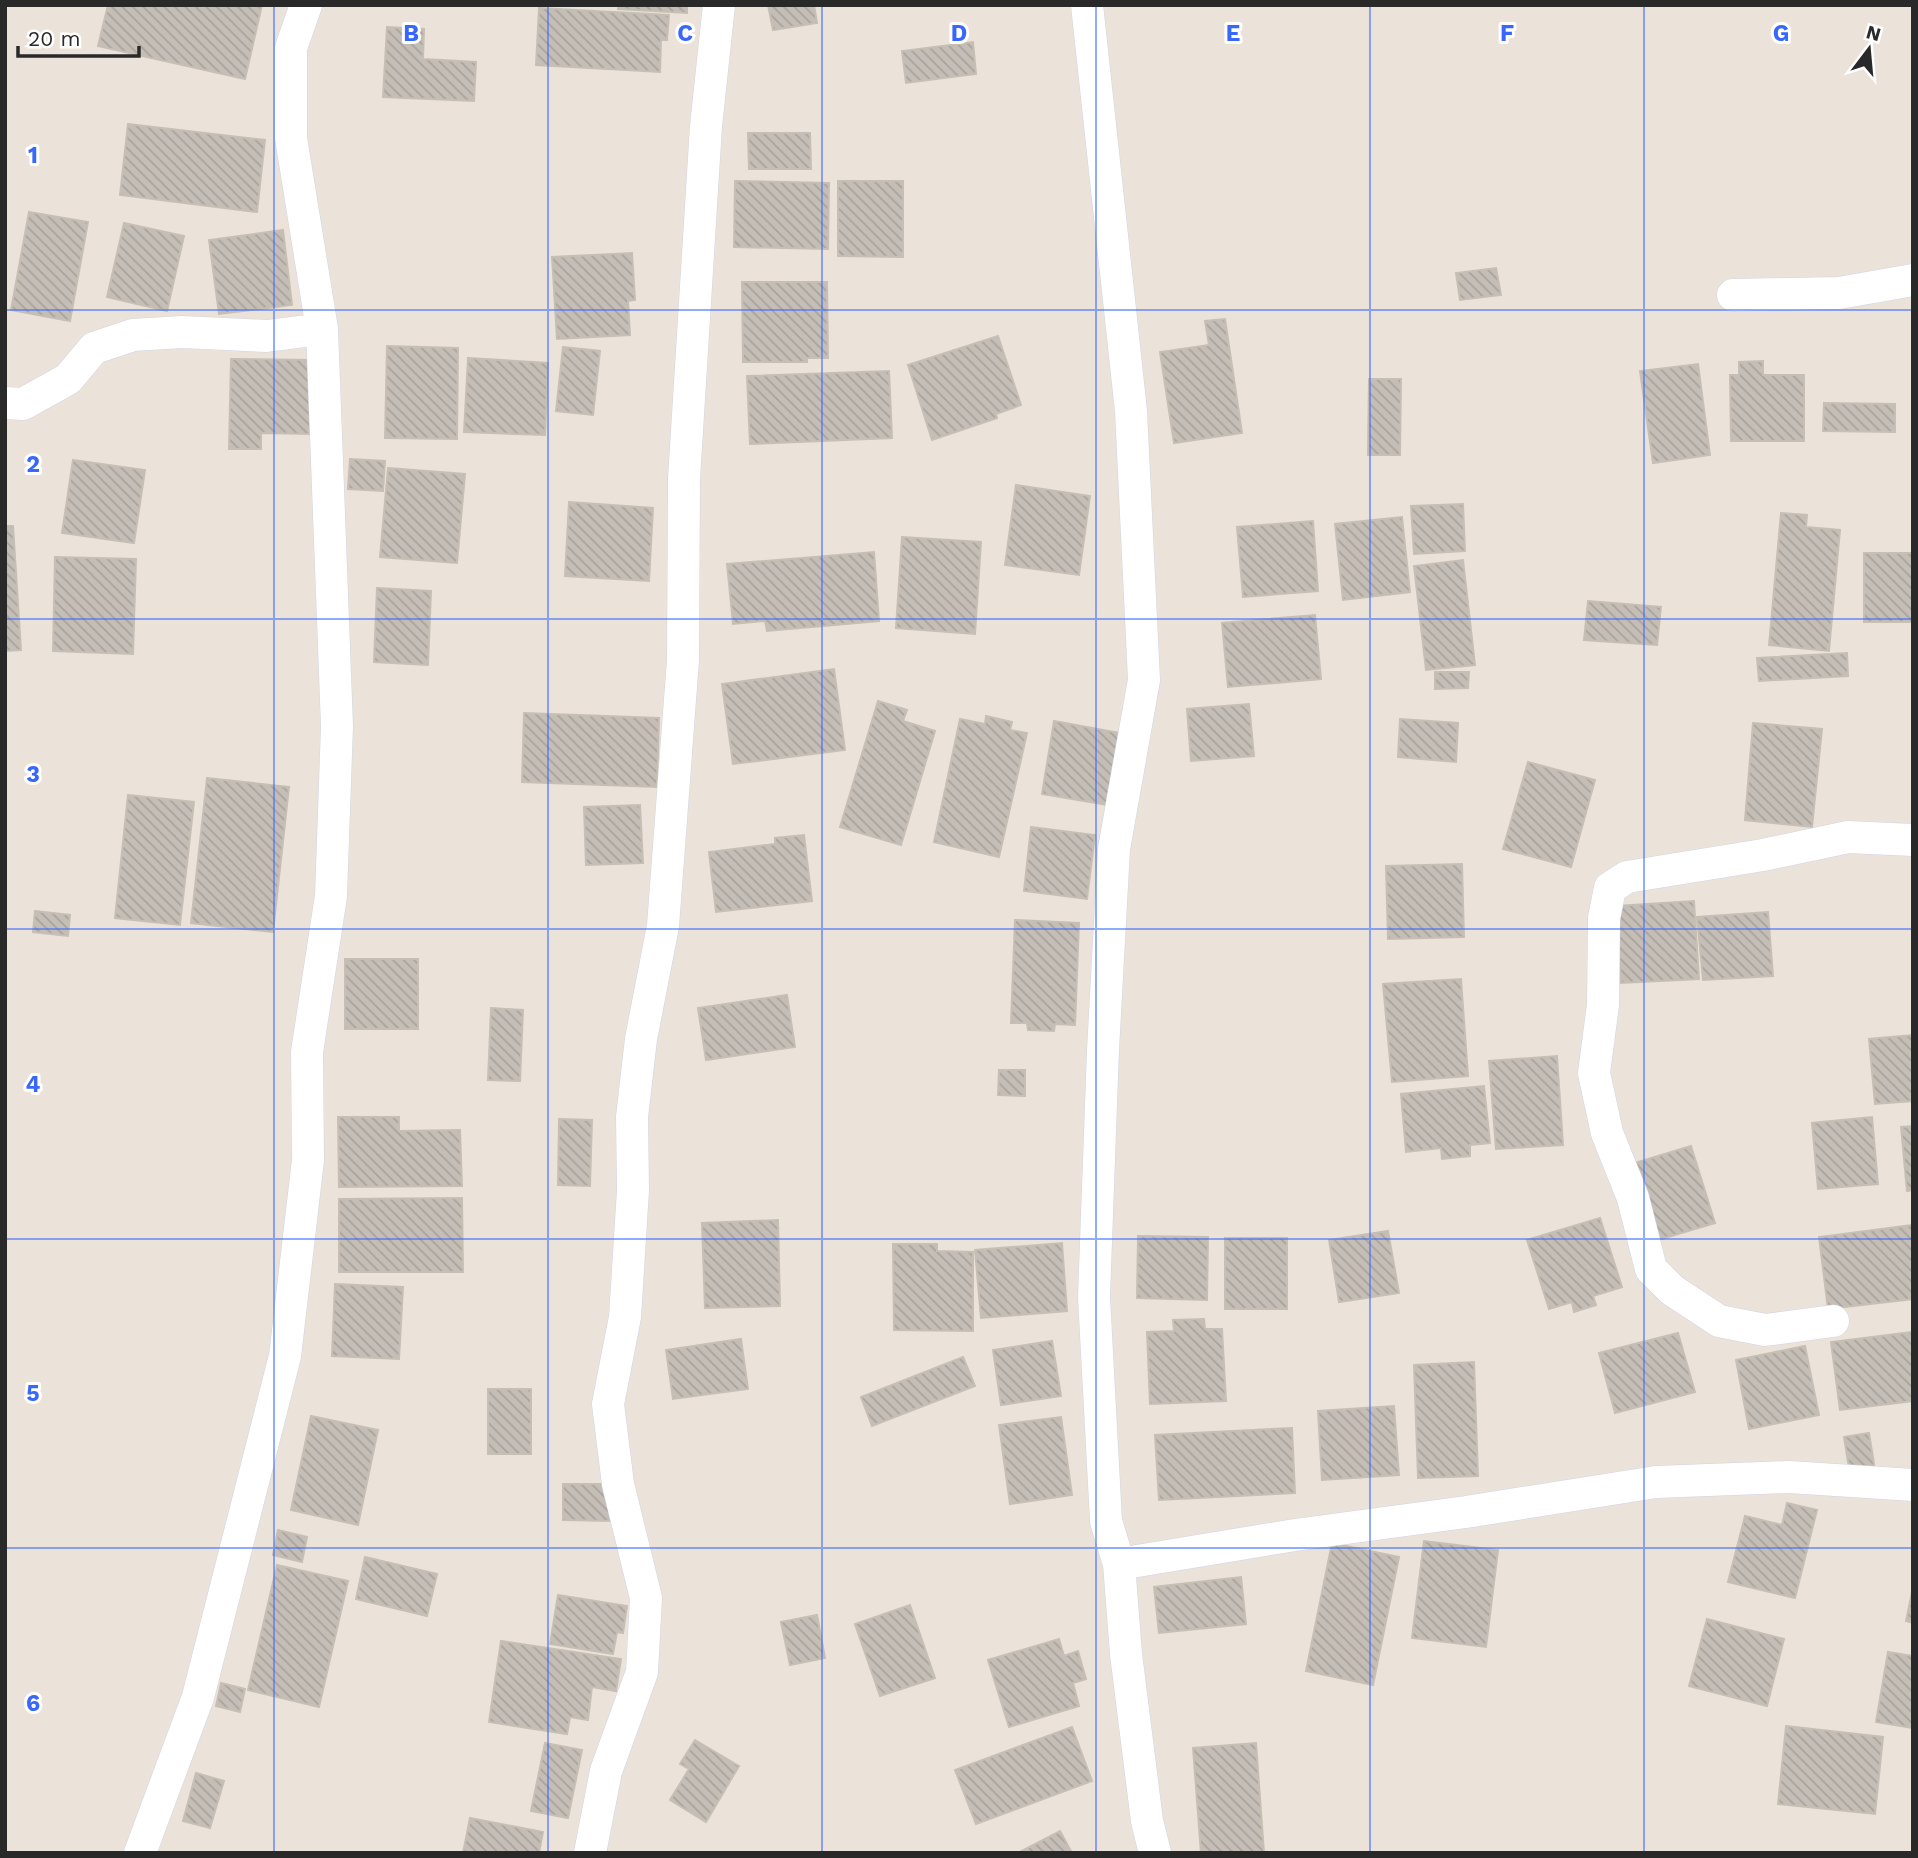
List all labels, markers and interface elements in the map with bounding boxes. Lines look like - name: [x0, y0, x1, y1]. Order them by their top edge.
- scale bar: [18, 14, 138, 58]
- north arrow: [1834, 14, 1904, 84]
- text: B: [403, 20, 419, 47]
- text: C: [677, 20, 693, 47]
- text: D: [951, 20, 967, 47]
- text: E: [1226, 20, 1240, 47]
- text: F: [1500, 20, 1514, 47]
- text: G: [1773, 20, 1789, 47]
- text: N: [1864, 20, 1883, 46]
- text: 20 m: [28, 26, 80, 51]
- text: 1: [28, 142, 38, 169]
- text: 2: [26, 451, 40, 478]
- text: 3: [26, 761, 40, 788]
- text: 4: [26, 1071, 41, 1098]
- text: 5: [26, 1380, 40, 1407]
- text: 6: [26, 1690, 40, 1717]

